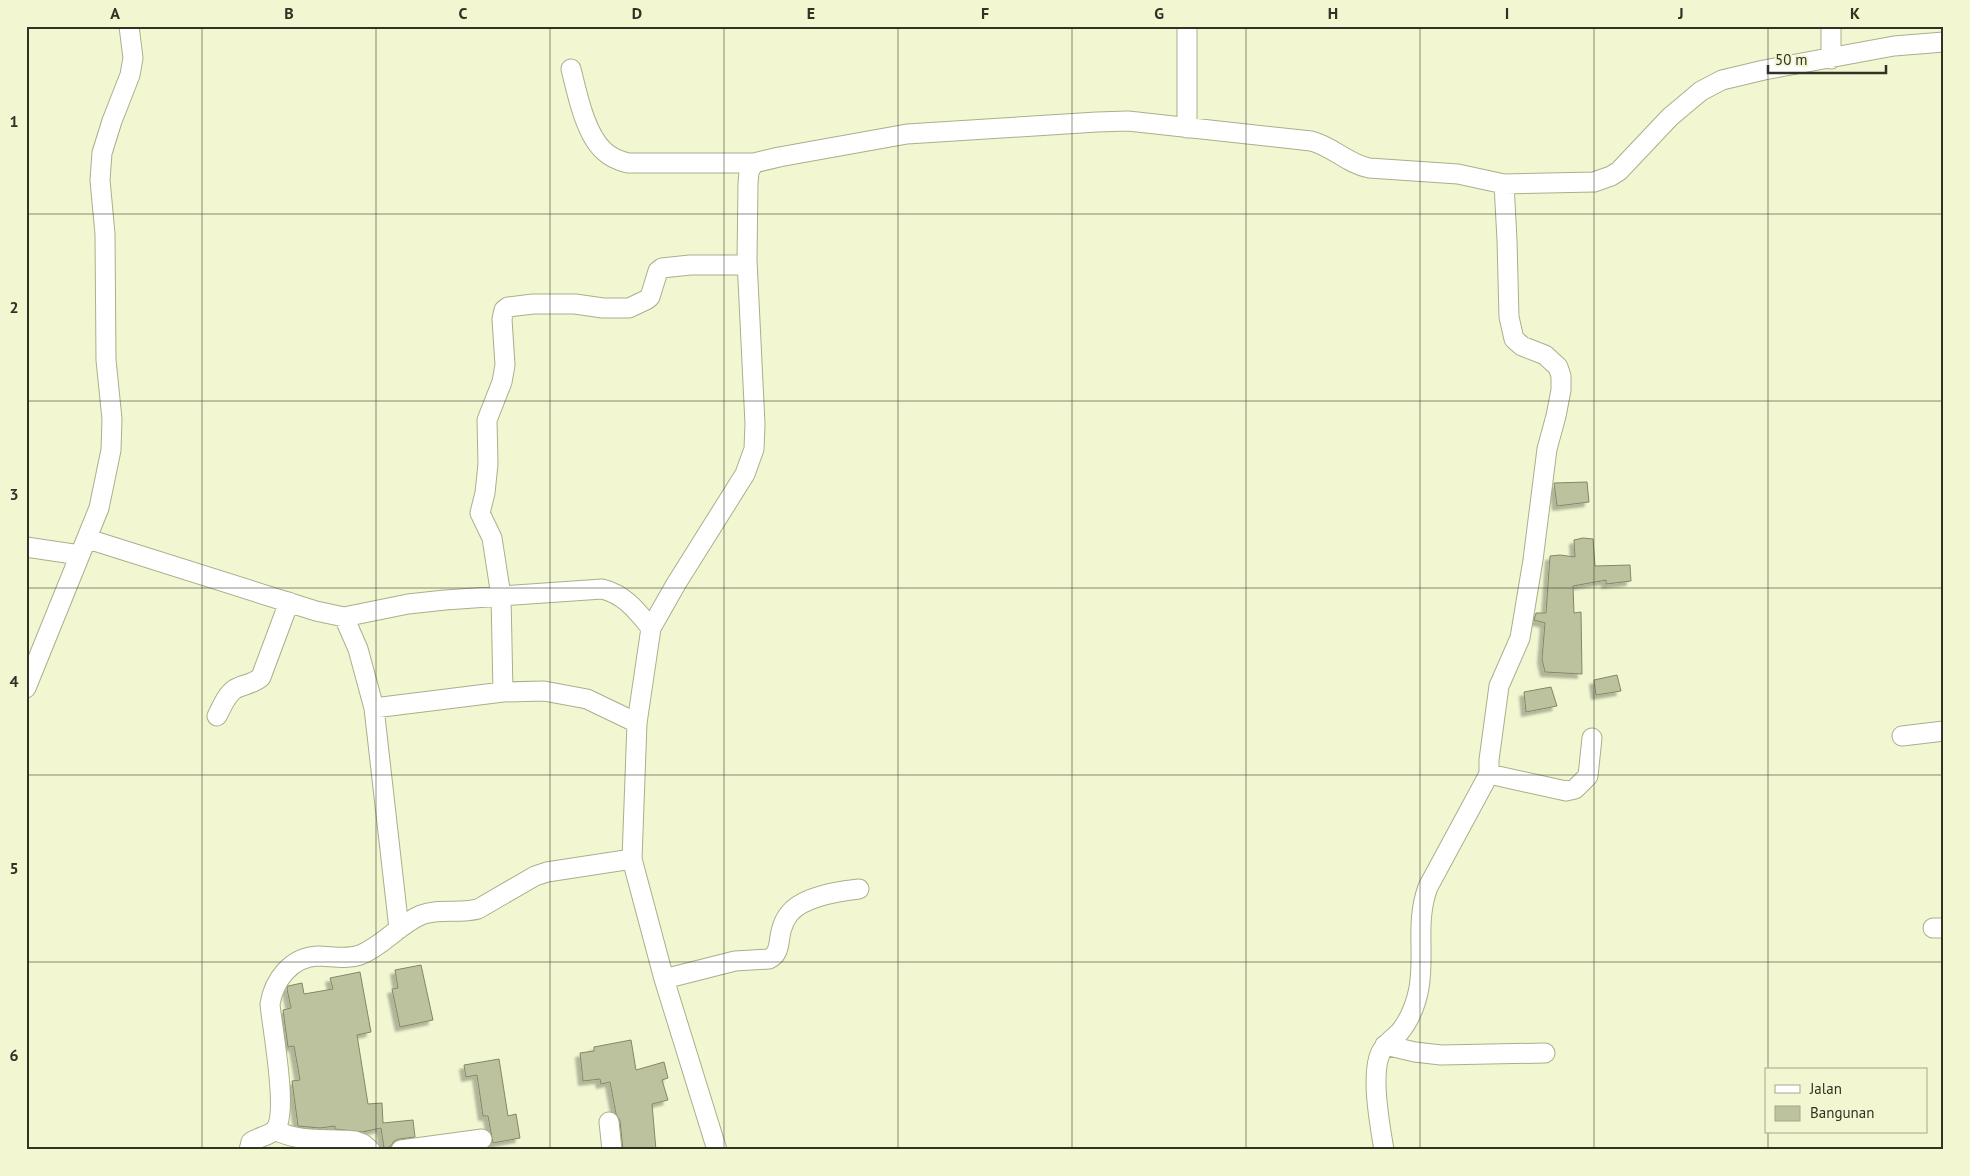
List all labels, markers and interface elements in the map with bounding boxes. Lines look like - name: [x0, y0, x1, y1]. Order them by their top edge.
- text: A: [110, 3, 120, 23]
- text: B: [284, 3, 294, 23]
- text: C: [459, 3, 468, 23]
- text: D: [632, 3, 642, 23]
- text: E: [807, 3, 815, 23]
- text: F: [981, 3, 989, 23]
- text: G: [1154, 3, 1164, 23]
- text: H: [1328, 3, 1338, 23]
- text: I: [1505, 3, 1509, 23]
- text: J: [1677, 3, 1684, 23]
- text: K: [1850, 3, 1860, 23]
- scale bar: [1768, 42, 1885, 74]
- text: 50 m: [1775, 50, 1808, 69]
- text: 1: [9, 111, 19, 131]
- text: 2: [9, 297, 19, 317]
- text: 3: [9, 484, 19, 504]
- text: 4: [9, 671, 19, 691]
- text: 5: [9, 858, 19, 878]
- text: 6: [9, 1045, 19, 1065]
- legend: [1765, 1068, 1928, 1134]
- text: Jalan: [1809, 1079, 1842, 1098]
- text: Bangunan: [1810, 1103, 1874, 1122]

